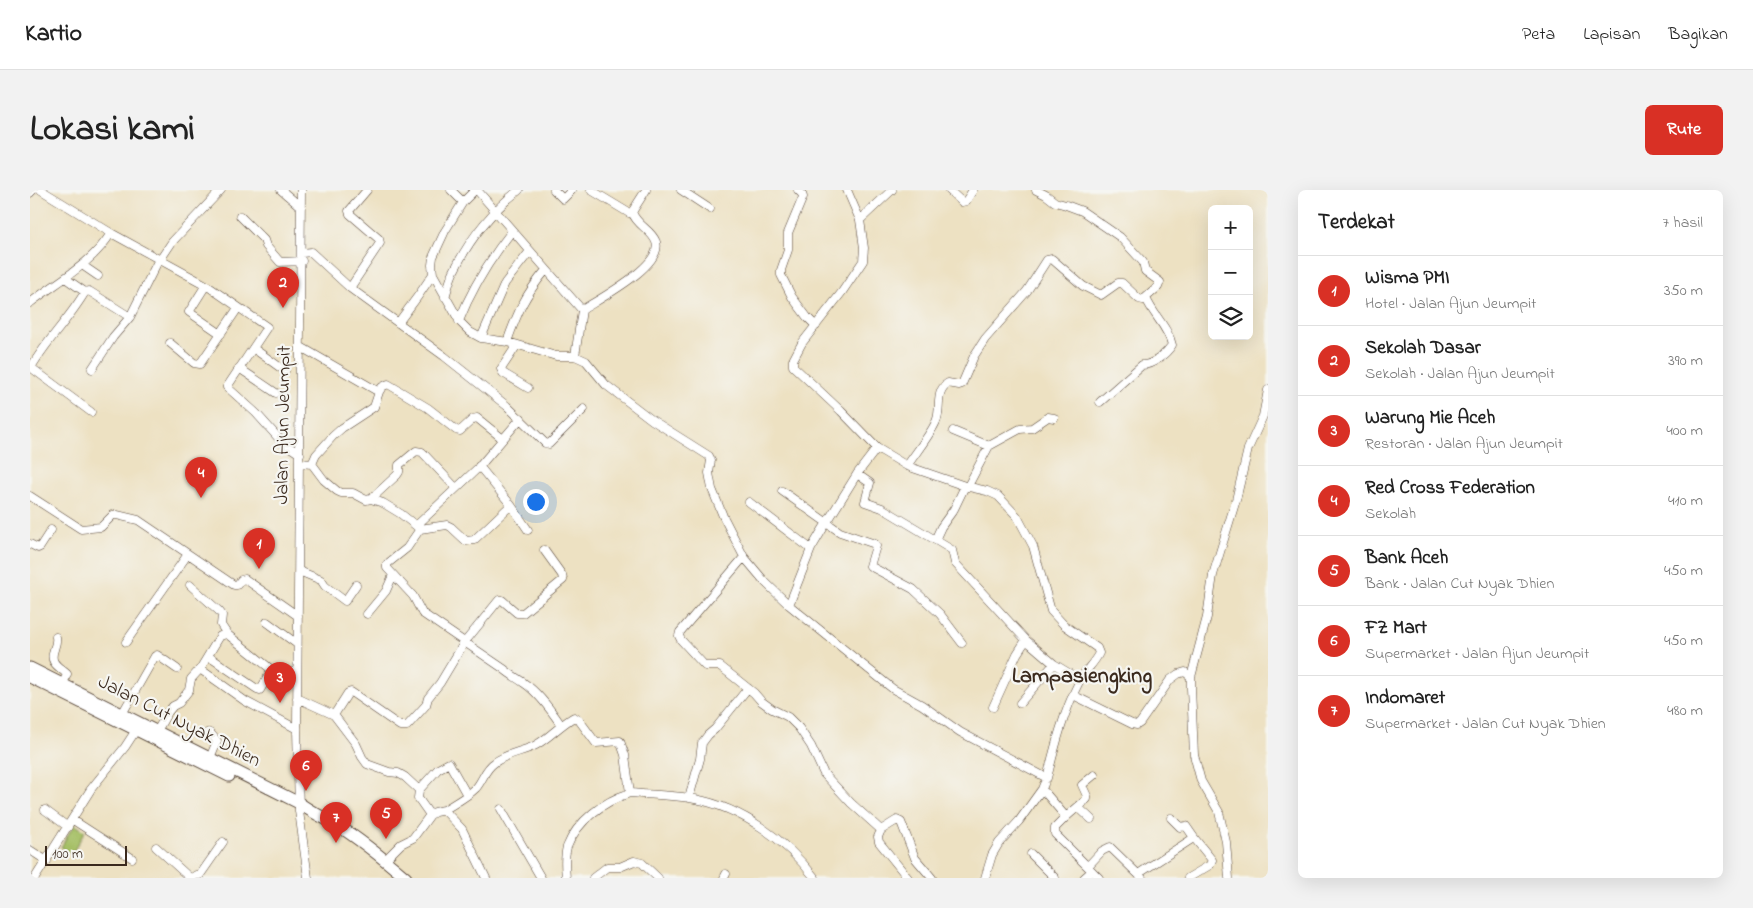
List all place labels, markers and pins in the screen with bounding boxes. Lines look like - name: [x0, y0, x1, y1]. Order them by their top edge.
- pin: 2: [267, 267, 299, 308]
- pin: 4: [185, 457, 217, 498]
- pin: 1: [243, 528, 275, 569]
- pin: 3: [264, 662, 296, 703]
- pin: 6: [290, 750, 322, 791]
- pin: 5: [370, 798, 402, 839]
- pin: 7: [320, 802, 352, 843]

